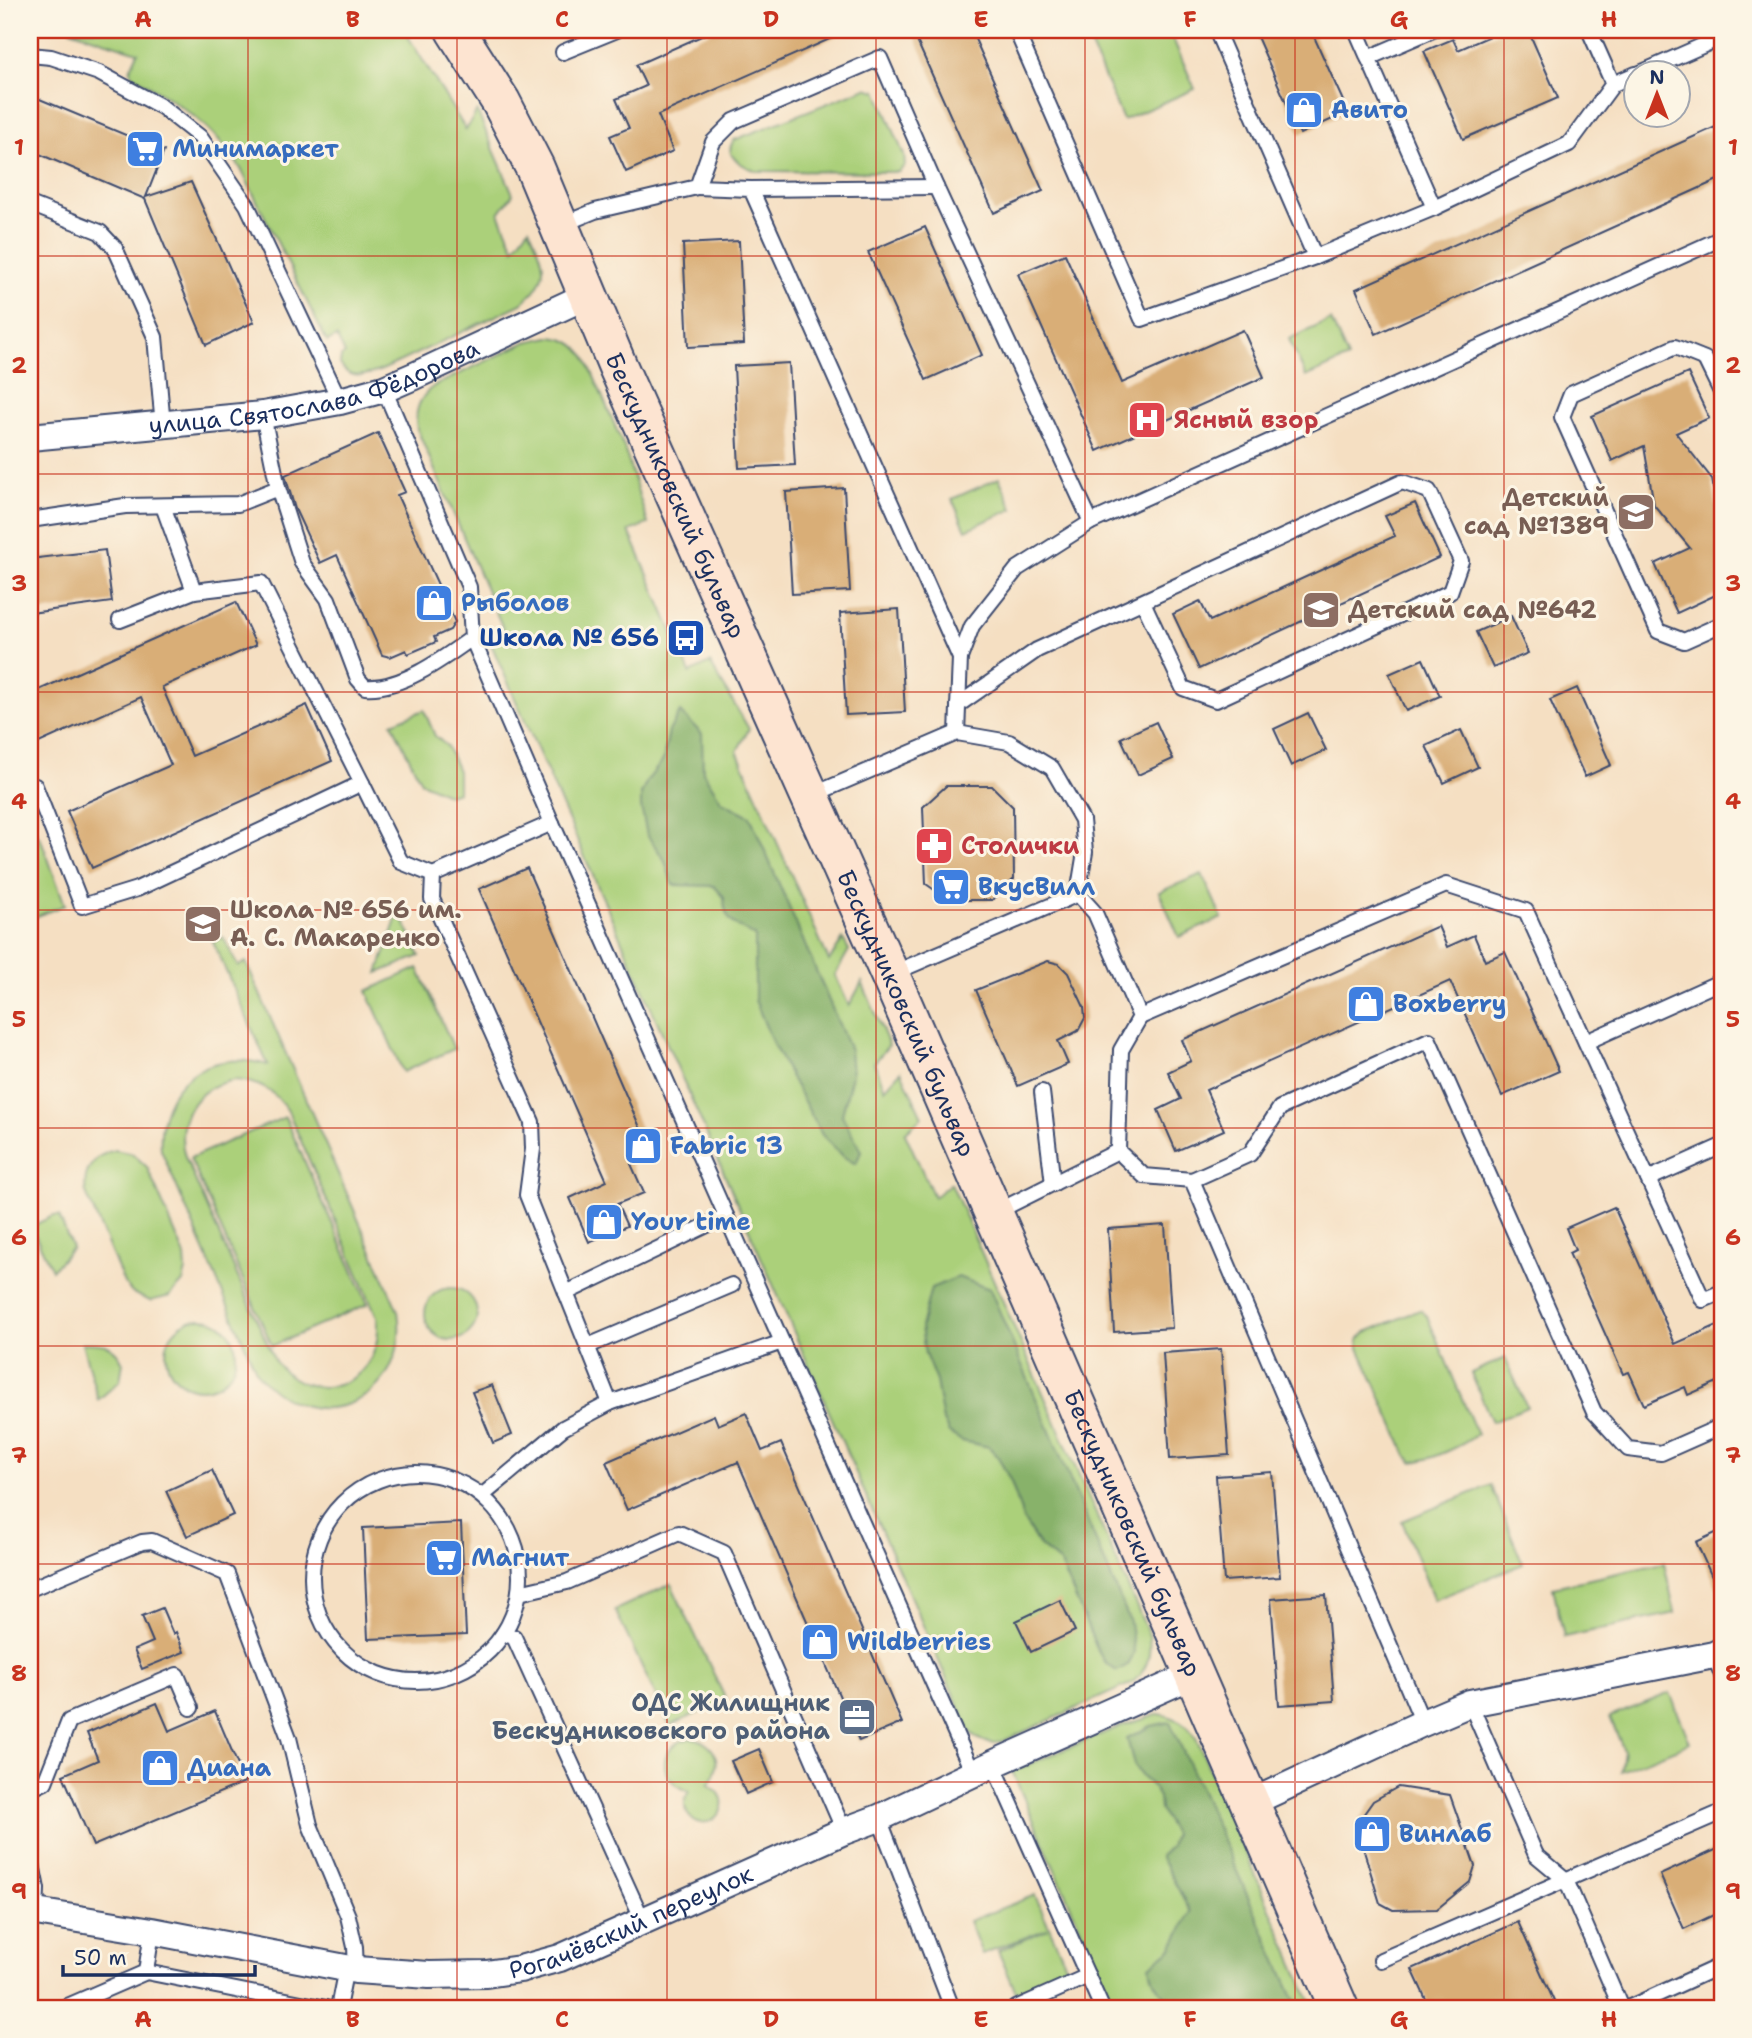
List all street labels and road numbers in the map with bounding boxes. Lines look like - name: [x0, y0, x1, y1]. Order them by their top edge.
- street label: улица Святослава Фёдорова: [147, 332, 484, 442]
- street label: Бескудниковский бульвар: [598, 348, 753, 643]
- street label: Бескудниковский бульвар: [829, 865, 983, 1162]
- street label: Бескудниковский бульвар: [1056, 1385, 1209, 1682]
- street label: Рогачёвский переулок: [507, 1858, 758, 1986]

